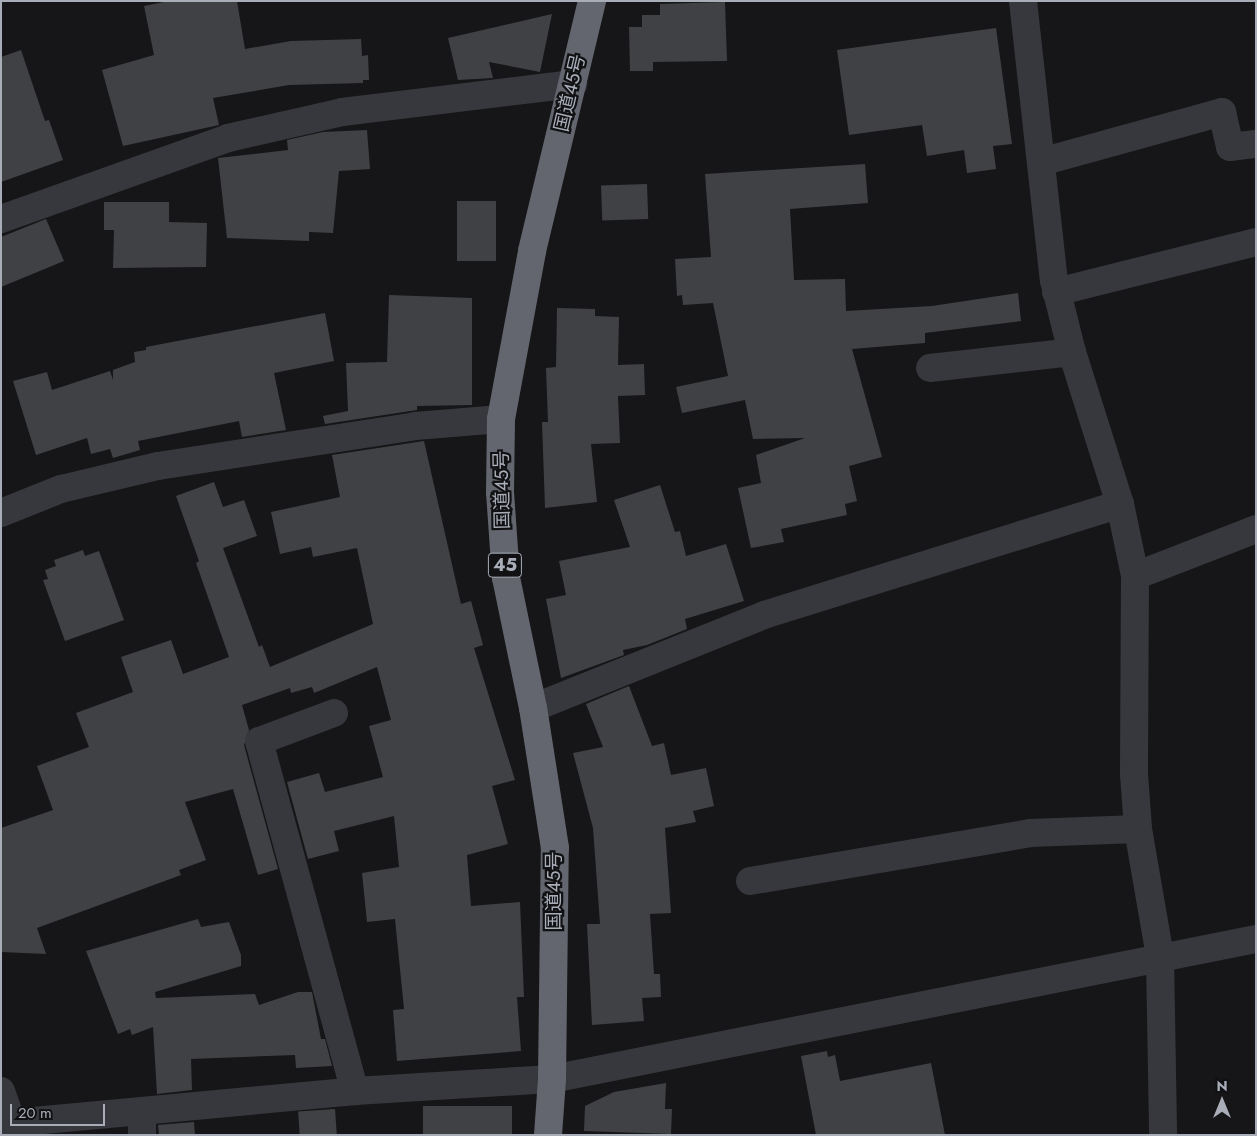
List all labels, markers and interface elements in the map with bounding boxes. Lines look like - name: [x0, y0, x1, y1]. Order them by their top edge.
- street label: 国道45号: [550, 52, 590, 134]
- street label: 国道45号: [490, 450, 514, 530]
- road number: 45: [488, 550, 522, 580]
- street label: 国道45号: [543, 852, 565, 930]
- north arrow: [1197, 1076, 1247, 1126]
- text: N: [1216, 1076, 1228, 1096]
- scale bar: [12, 1094, 108, 1126]
- text: 20 m: [18, 1102, 52, 1124]

